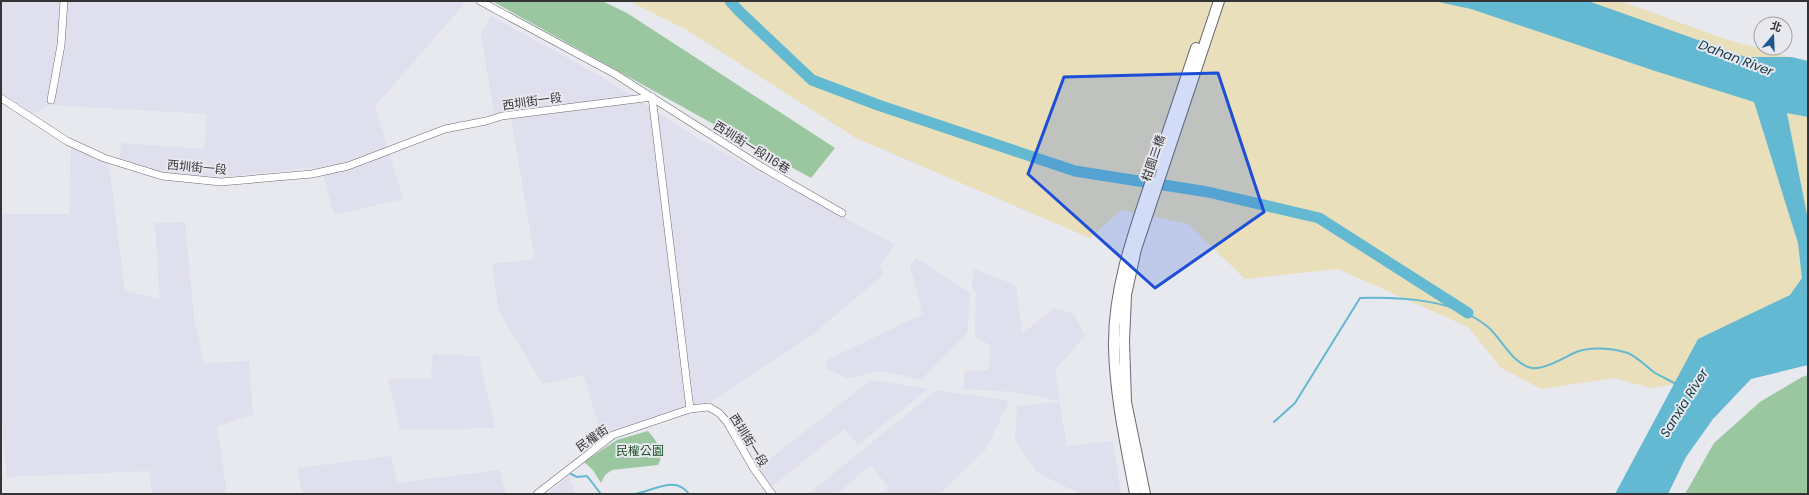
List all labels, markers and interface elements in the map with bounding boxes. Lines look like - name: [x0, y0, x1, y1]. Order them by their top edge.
- north arrow: [1753, 16, 1793, 56]
- text: 北: [1768, 17, 1784, 36]
- water label: Dahan River: [1696, 35, 1777, 81]
- street label: 西圳街一段: [501, 88, 563, 114]
- street label: 西圳街一段116巷: [710, 117, 794, 177]
- street label: 柑園二橋: [1137, 133, 1169, 183]
- street label: 西圳街一段: [166, 156, 228, 178]
- water label: Sanxia River: [1655, 364, 1713, 441]
- street label: 西圳街一段: [726, 410, 772, 470]
- street label: 民權街: [572, 421, 612, 455]
- park label: 民權公園: [616, 442, 664, 459]

